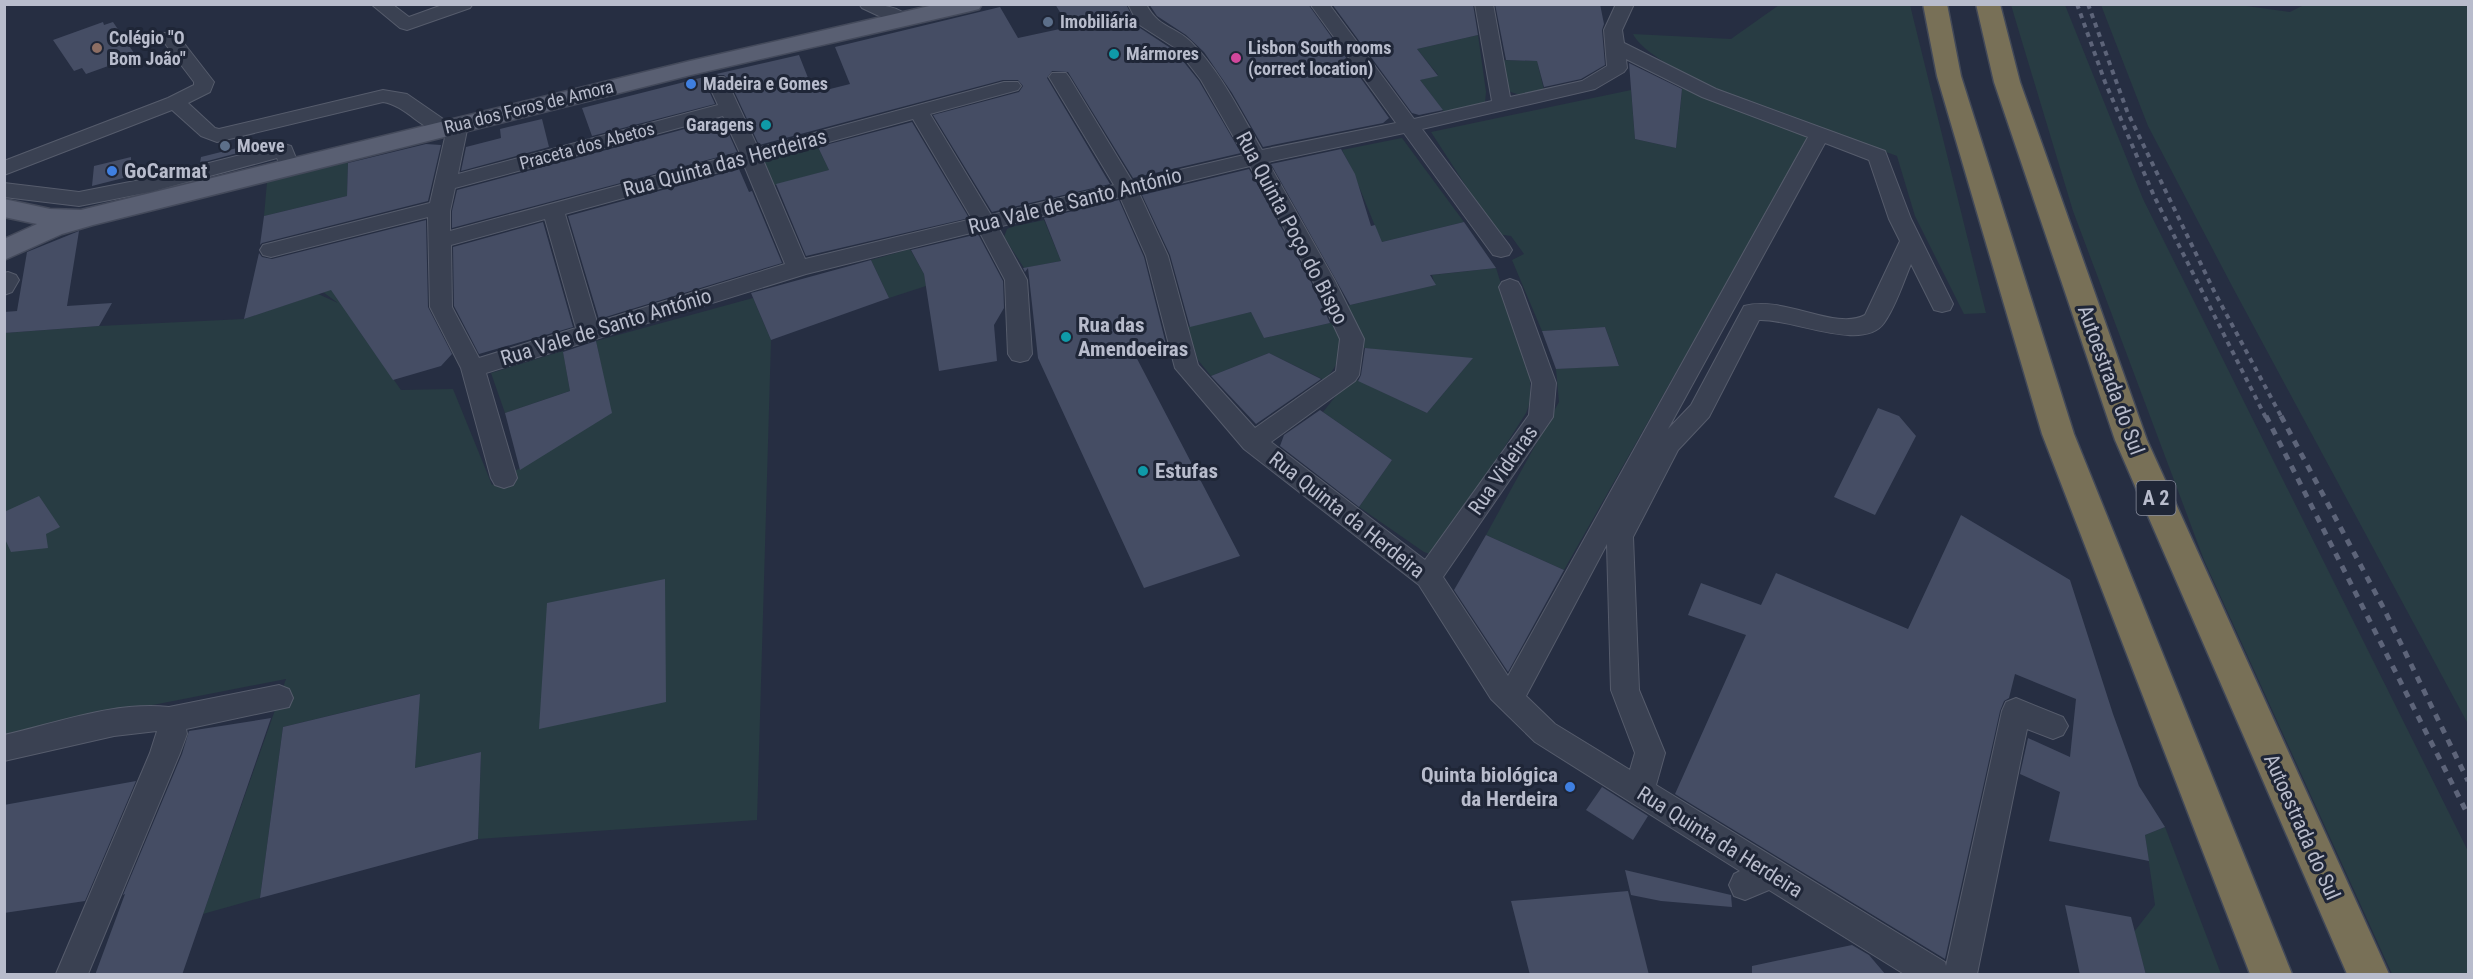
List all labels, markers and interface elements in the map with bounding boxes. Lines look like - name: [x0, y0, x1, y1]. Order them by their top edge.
- place label: Imobiliária: [1060, 11, 1137, 32]
- marker: Imobiliária: [1041, 15, 1055, 29]
- place label: Colégio "O Bom João": [109, 27, 186, 69]
- place label: Lisbon South rooms (correct location): [1248, 37, 1391, 80]
- marker: Colégio "O Bom João": [90, 41, 104, 55]
- place label: Mármores: [1126, 43, 1199, 64]
- marker: Mármores: [1107, 47, 1121, 61]
- marker: Lisbon South rooms (correct location): [1229, 51, 1243, 65]
- place label: Madeira e Gomes: [703, 73, 828, 94]
- street label: Rua dos Foros de Amora: [442, 75, 616, 138]
- marker: Madeira e Gomes: [684, 77, 698, 91]
- place label: Garagens: [686, 114, 754, 135]
- street label: Praceta dos Abetos: [517, 117, 657, 174]
- marker: Garagens: [759, 118, 773, 132]
- street label: Rua Quinta das Herdeiras: [621, 124, 829, 202]
- street label: Rua Quinta Poço do Bispo: [1231, 128, 1353, 328]
- place label: Moeve: [237, 135, 285, 156]
- marker: Moeve: [218, 139, 232, 153]
- place label: GoCarmat: [124, 159, 207, 183]
- street label: Rua Vale de Santo António: [966, 163, 1184, 239]
- marker: GoCarmat: [105, 164, 119, 178]
- street label: Rua Vale de Santo António: [498, 284, 714, 370]
- street label: Autoestrada do Sul: [2073, 302, 2149, 458]
- place label: Rua das Amendoeiras: [1078, 313, 1188, 361]
- marker: Rua das Amendoeiras: [1059, 330, 1073, 344]
- street label: Rua Videiras: [1463, 421, 1543, 519]
- street label: Rua Quinta da Herdeira: [1265, 447, 1429, 583]
- place label: Estufas: [1155, 459, 1218, 483]
- marker: Estufas: [1136, 464, 1150, 478]
- road number: A 2: [2136, 481, 2176, 515]
- street label: Autoestrada do Sul: [2259, 750, 2345, 904]
- place label: Quinta biológica da Herdeira: [1421, 763, 1558, 811]
- marker: Quinta biológica da Herdeira: [1563, 780, 1577, 794]
- street label: Rua Quinta da Herdeira: [1633, 781, 1807, 903]

